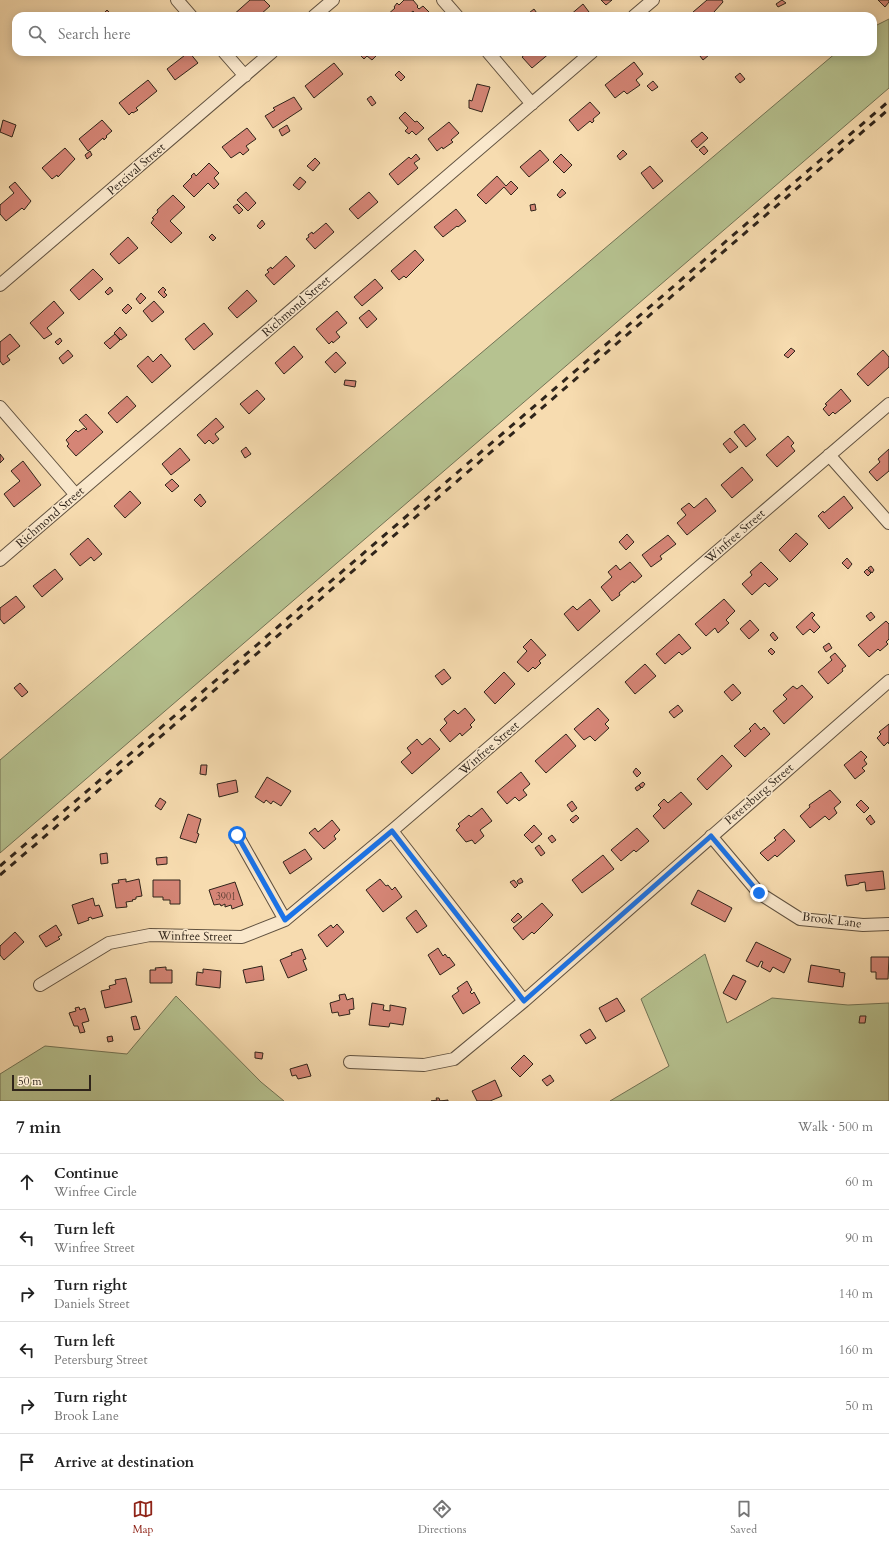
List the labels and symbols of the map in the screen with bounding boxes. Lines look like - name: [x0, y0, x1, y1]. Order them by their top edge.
- street label: Percival Street: [104, 139, 169, 199]
- street label: Richmond Street: [258, 272, 334, 340]
- street label: Richmond Street: [12, 483, 88, 551]
- street label: Winfree Street: [701, 505, 769, 567]
- street label: Winfree Street: [455, 717, 523, 779]
- street label: Petersburg Street: [721, 759, 797, 828]
- route start: [228, 826, 246, 844]
- route end: [750, 884, 768, 902]
- house number: 3901: [216, 890, 236, 904]
- street label: Brook Lane: [801, 908, 863, 932]
- street label: Winfree Street: [157, 927, 233, 945]
- scale bar: [12, 1073, 91, 1092]

